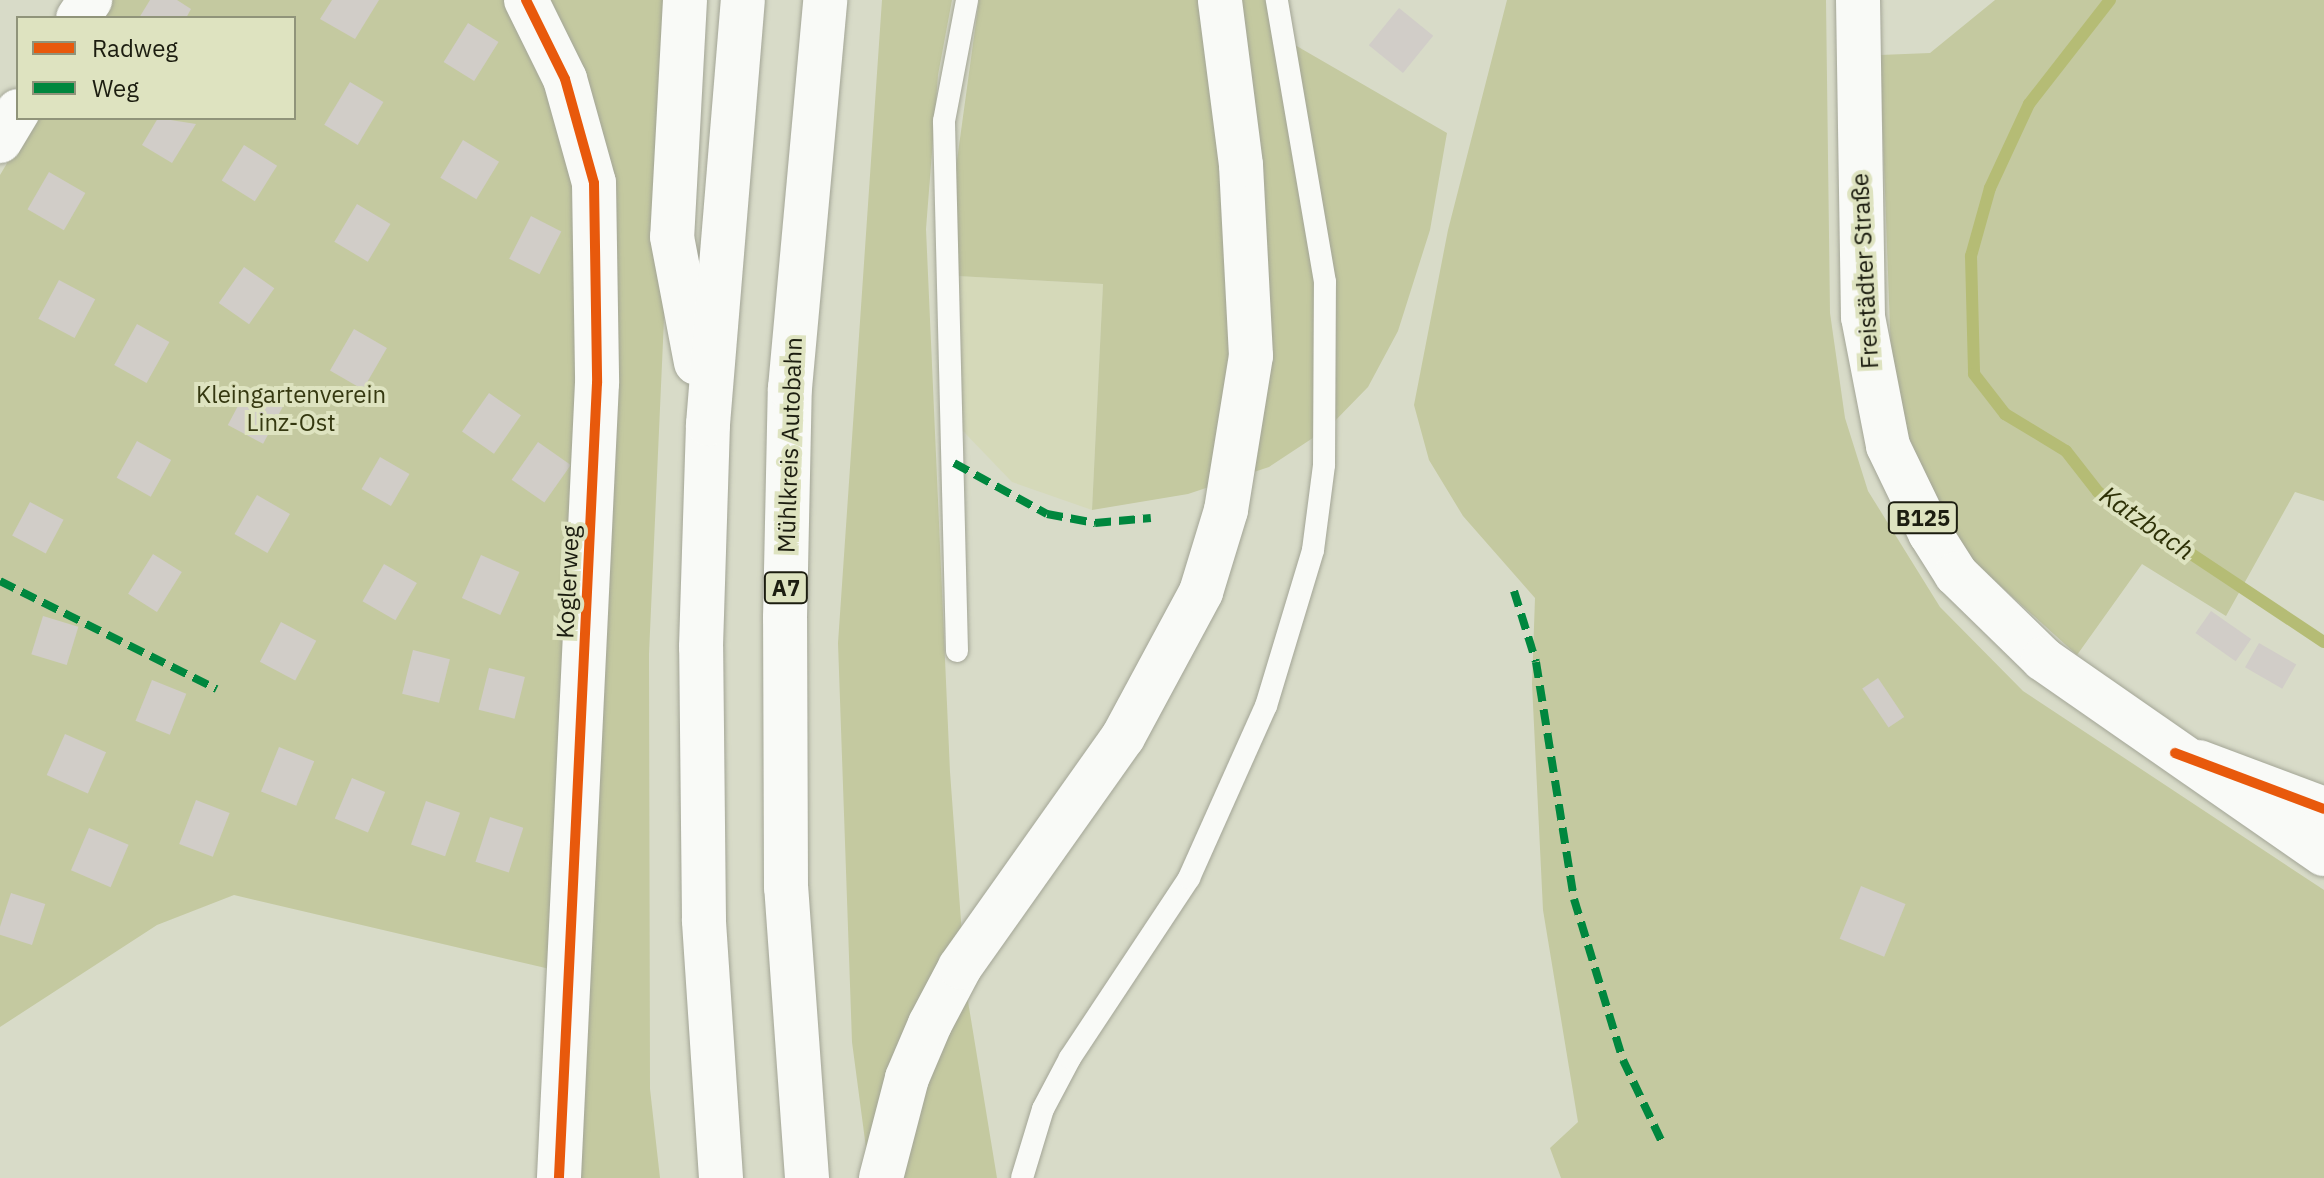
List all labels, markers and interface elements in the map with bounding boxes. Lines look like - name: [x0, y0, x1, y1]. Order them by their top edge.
- legend: [16, 16, 296, 120]
- text: Radweg: [92, 32, 178, 64]
- text: Weg: [92, 72, 139, 104]
- street label: Freistädter Straße: [1845, 172, 1885, 370]
- street label: Mühlkreis Autobahn: [772, 337, 808, 553]
- park label: Kleingartenverein Linz-Ost: [196, 381, 386, 437]
- water label: Katzbach: [2094, 479, 2200, 567]
- road number: B125: [1887, 500, 1959, 536]
- street label: Koglerweg: [551, 525, 585, 639]
- road number: A7: [762, 570, 810, 606]

